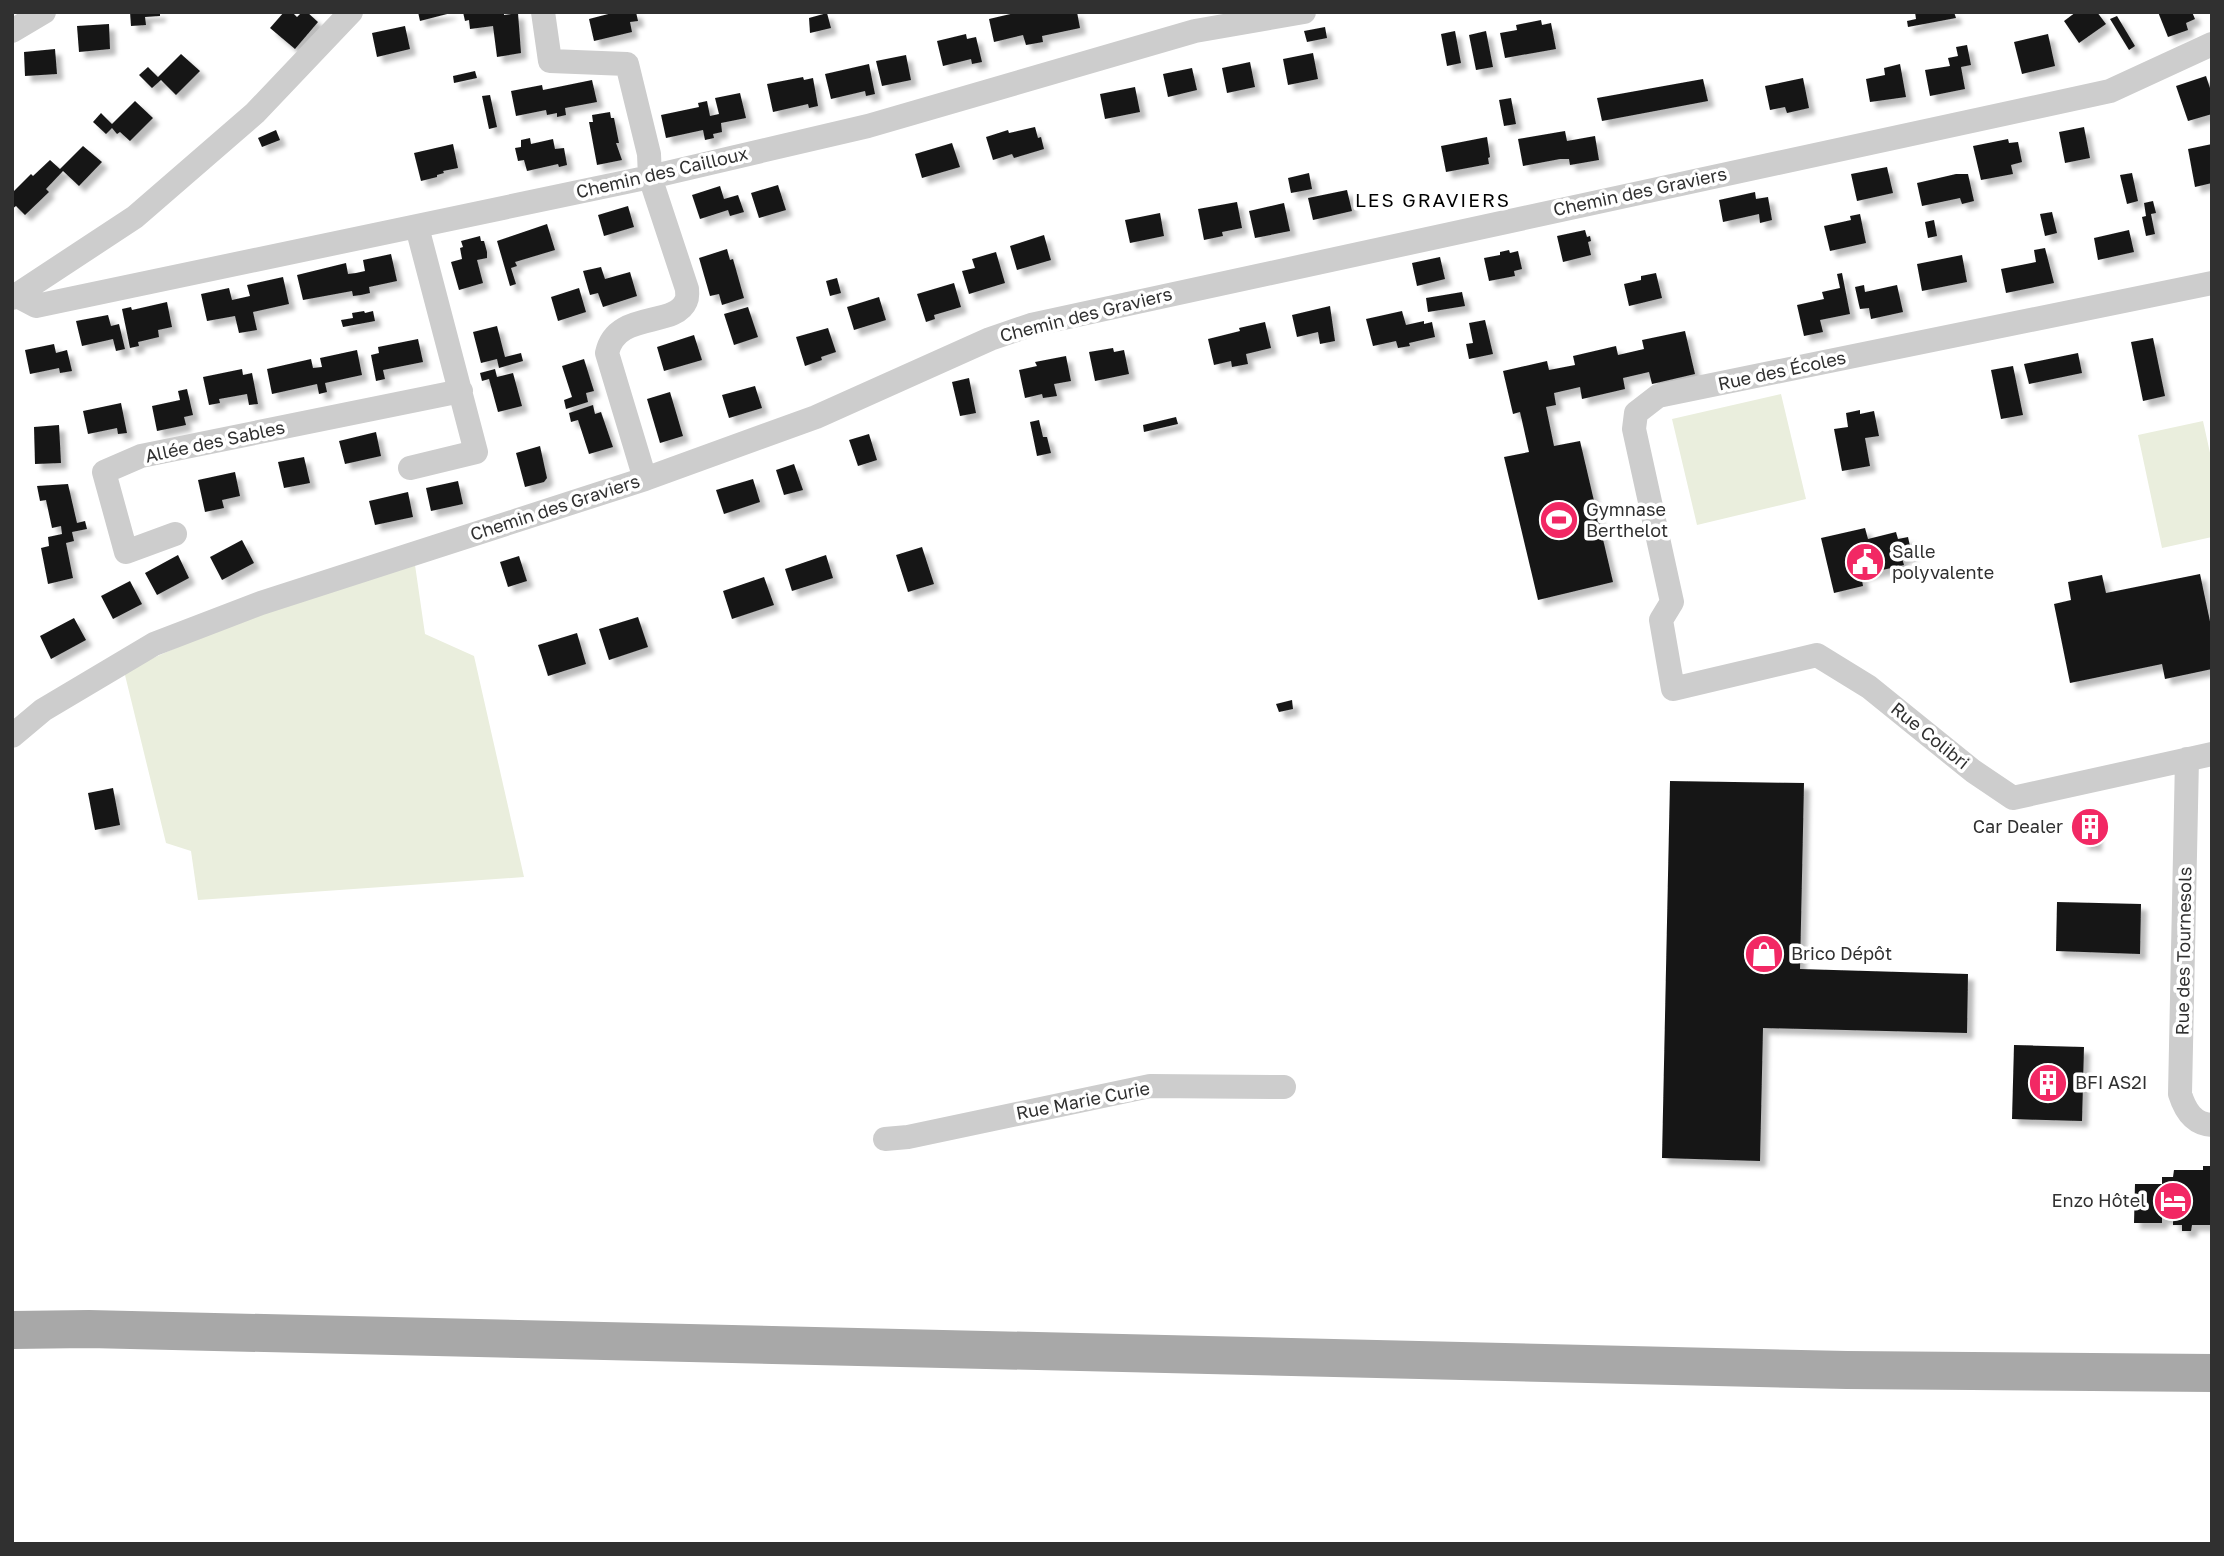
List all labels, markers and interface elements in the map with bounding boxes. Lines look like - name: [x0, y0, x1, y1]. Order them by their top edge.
- street label: Chemin des Cailloux: [574, 142, 750, 203]
- street label: Chemin des Graviers: [1551, 162, 1729, 220]
- district label: LES GRAVIERS: [1355, 188, 1511, 211]
- street label: Chemin des Graviers: [997, 282, 1174, 346]
- street label: Rue des Écoles: [1716, 346, 1848, 394]
- street label: Allée des Sables: [143, 415, 287, 467]
- street label: Chemin des Graviers: [467, 469, 642, 545]
- place label: Gymnase Berthelot: [1586, 498, 1668, 541]
- sports icon: Gymnase Berthelot: [1538, 499, 1580, 541]
- place label: Salle polyvalente: [1892, 540, 1994, 583]
- public building icon: Salle polyvalente: [1844, 541, 1886, 583]
- street label: Rue Colibri: [1887, 697, 1974, 773]
- building icon: Car Dealer: [2069, 806, 2111, 848]
- place label: Car Dealer: [1973, 815, 2063, 837]
- street label: Rue des Tournesols: [2171, 866, 2195, 1035]
- shop icon: Brico Dépôt: [1743, 933, 1785, 975]
- place label: Brico Dépôt: [1791, 942, 1892, 964]
- building icon: BFI AS2I: [2027, 1062, 2069, 1104]
- place label: BFI AS2I: [2075, 1071, 2147, 1093]
- street label: Rue Marie Curie: [1014, 1076, 1151, 1124]
- hotel icon: Enzo Hôtel: [2152, 1180, 2194, 1222]
- place label: Enzo Hôtel: [2052, 1189, 2146, 1211]

